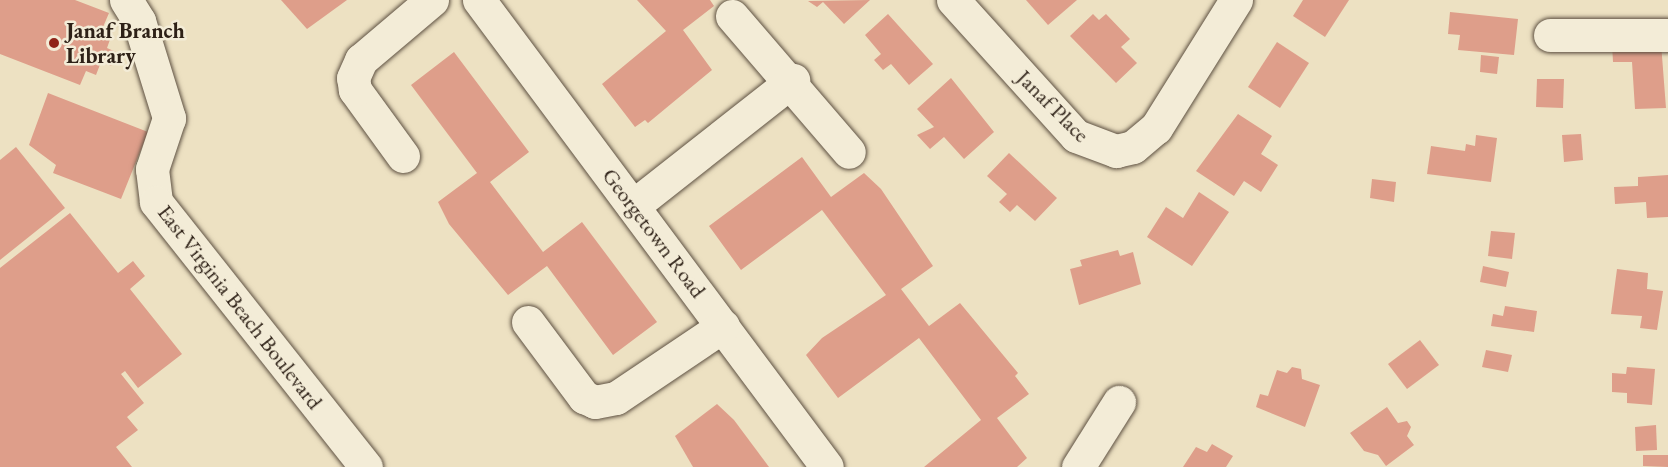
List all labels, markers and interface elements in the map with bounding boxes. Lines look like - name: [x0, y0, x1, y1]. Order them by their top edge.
- place label: Janaf Branch Library: [66, 17, 185, 68]
- marker: Janaf Branch Library: [47, 36, 61, 50]
- street label: Janaf Place: [1011, 64, 1095, 148]
- street label: Georgetown Road: [597, 163, 711, 303]
- street label: East Virginia Beach Boulevard: [152, 200, 328, 414]

